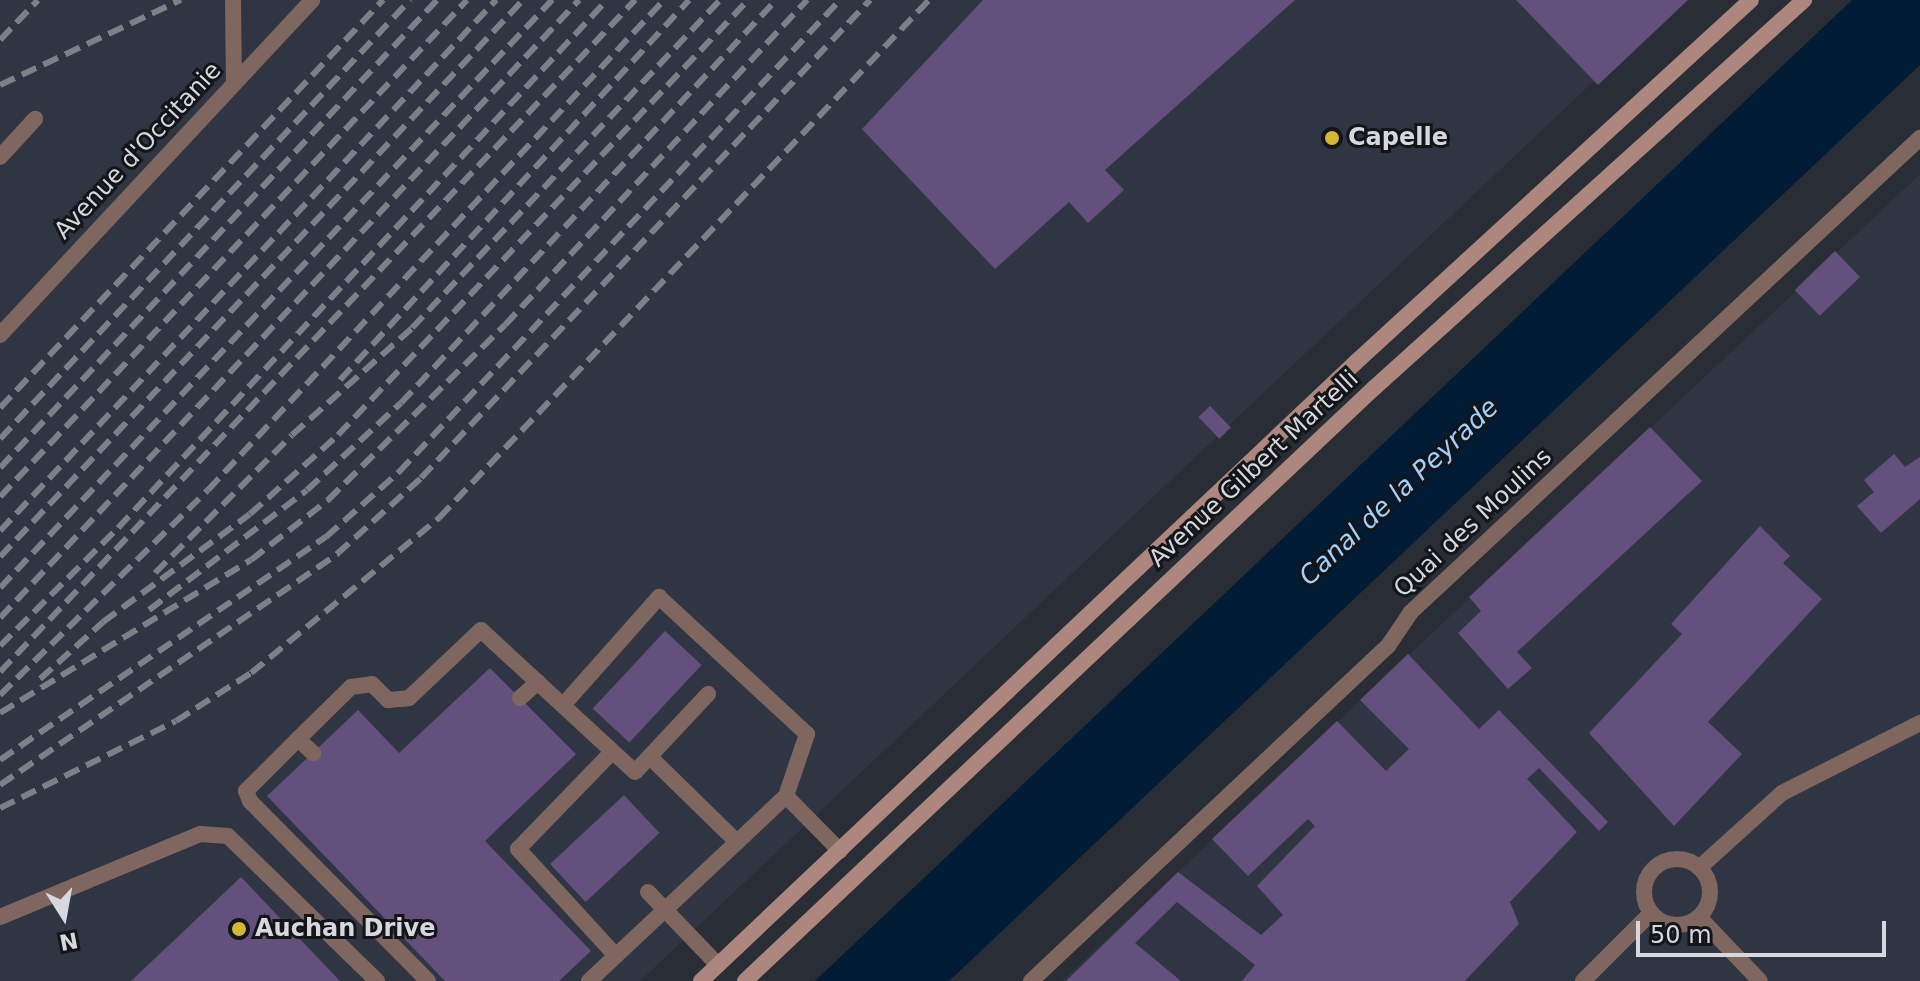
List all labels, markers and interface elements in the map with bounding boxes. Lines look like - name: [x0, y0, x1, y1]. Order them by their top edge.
- street label: Avenue d'Occitanie: [49, 57, 227, 245]
- place label: Capelle: [1348, 124, 1448, 152]
- marker: Capelle: [1323, 129, 1341, 147]
- street label: Avenue Gilbert Martelli: [1144, 365, 1364, 573]
- water label: Canal de la Peyrade: [1293, 392, 1505, 592]
- street label: Quai des Moulins: [1388, 443, 1558, 603]
- north arrow: [24, 877, 104, 957]
- scale bar: [1640, 905, 1890, 955]
- place label: Auchan Drive: [255, 915, 436, 943]
- marker: Auchan Drive: [230, 920, 248, 938]
- text: 50 m: [1650, 921, 1712, 949]
- text: N: [57, 927, 80, 955]

